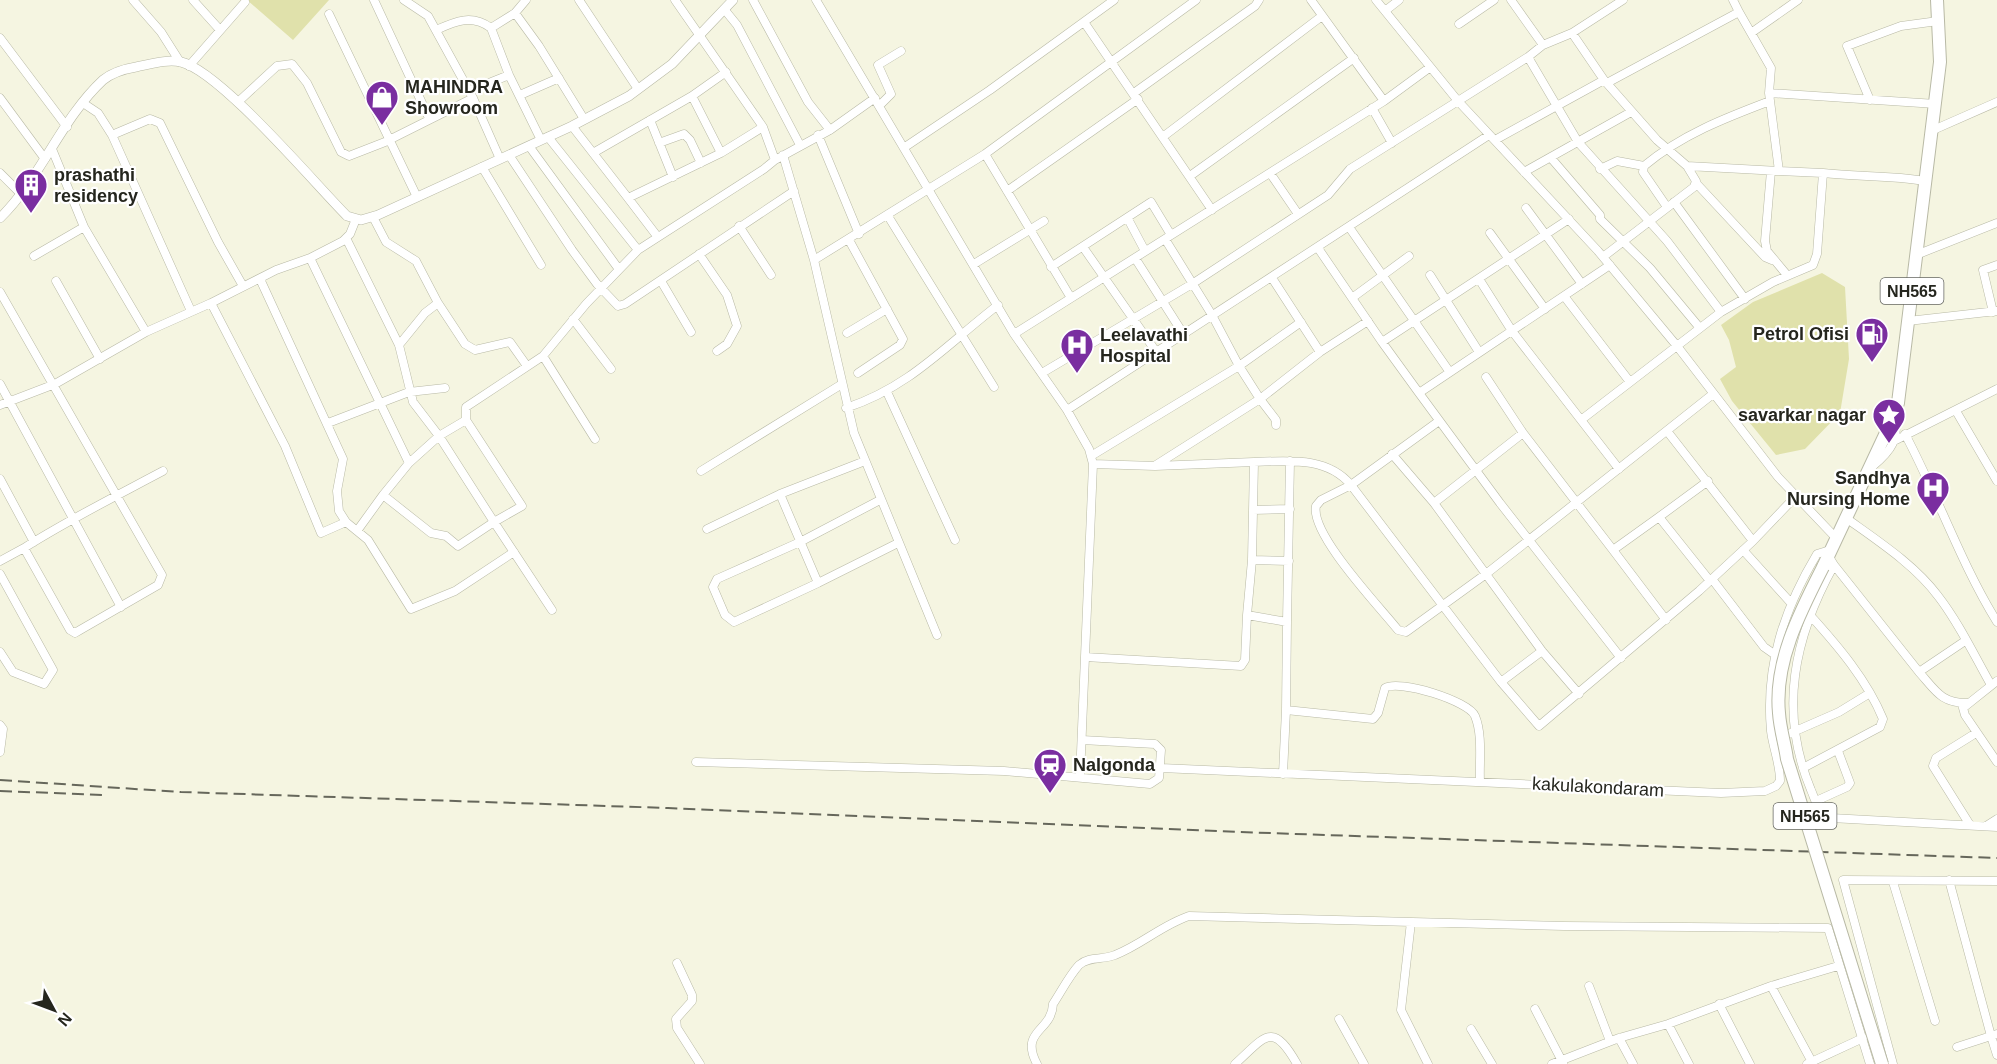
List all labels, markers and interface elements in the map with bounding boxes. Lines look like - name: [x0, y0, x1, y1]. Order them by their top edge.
- place label: MAHINDRA Showroom: [405, 77, 503, 118]
- shop icon: MAHINDRA Showroom: [364, 79, 400, 126]
- place label: prashathi residency: [54, 165, 138, 206]
- building icon: prashathi residency: [13, 167, 49, 214]
- road number: NH565: [1880, 278, 1944, 304]
- fuel station icon: Petrol Ofisi: [1854, 316, 1890, 363]
- place label: Petrol Ofisi: [1753, 324, 1849, 344]
- place label: Leelavathi Hospital: [1100, 325, 1188, 366]
- hospital icon: Leelavathi Hospital: [1059, 327, 1095, 374]
- place icon: savarkar nagar: [1871, 397, 1907, 444]
- place label: savarkar nagar: [1738, 405, 1866, 425]
- place label: Sandhya Nursing Home: [1787, 468, 1911, 509]
- hospital icon: Sandhya Nursing Home: [1915, 470, 1951, 517]
- station icon: Nalgonda: [1032, 747, 1068, 794]
- place label: Nalgonda: [1073, 755, 1156, 775]
- street label: kakulakondaram: [1532, 774, 1664, 800]
- road number: NH565: [1774, 803, 1836, 829]
- north arrow: [24, 980, 84, 1040]
- text: N: [55, 1010, 75, 1029]

